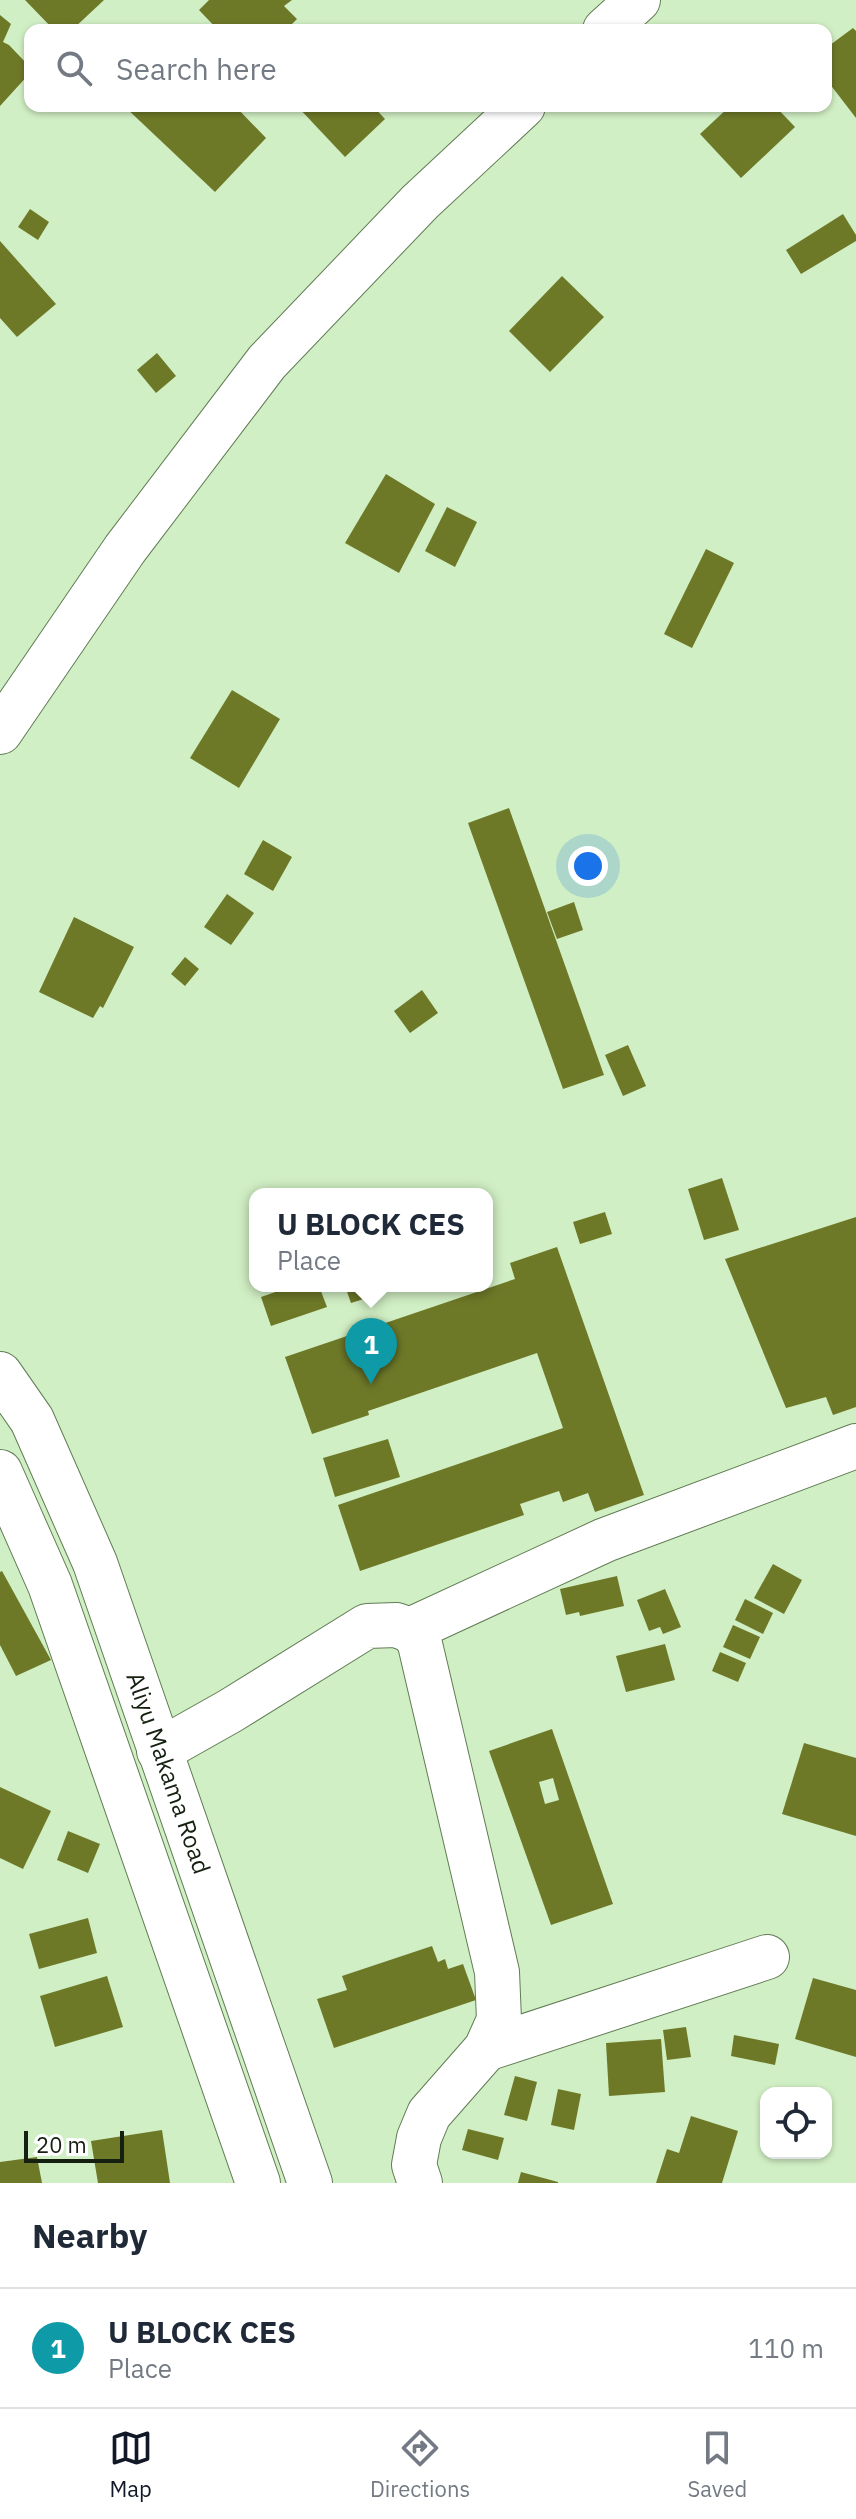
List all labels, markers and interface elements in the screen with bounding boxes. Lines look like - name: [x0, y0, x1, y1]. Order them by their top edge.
- search box: [24, 24, 832, 112]
- icon: search: [52, 46, 96, 90]
- text: Search here: [116, 49, 277, 88]
- your location: [568, 846, 608, 886]
- popup: [249, 1188, 493, 1292]
- text: U BLOCK CES: [277, 1204, 465, 1243]
- text: Place: [277, 1243, 341, 1277]
- pin: 1: [345, 1318, 397, 1384]
- street label: Aliyu Makama Road: [119, 1667, 218, 1878]
- map controls: [760, 2087, 832, 2159]
- button: locate: [760, 2087, 832, 2159]
- scale bar: [24, 2127, 124, 2163]
- text: 20 m: [36, 2130, 87, 2159]
- text: Nearby: [32, 2213, 147, 2257]
- text: U BLOCK CES: [108, 2312, 296, 2351]
- text: 1: [50, 2331, 66, 2365]
- text: 110 m: [748, 2331, 824, 2365]
- text: Place: [108, 2351, 172, 2385]
- tab: Map: [109, 2426, 153, 2503]
- tab: Directions: [370, 2426, 470, 2503]
- tab: Saved: [687, 2426, 747, 2503]

